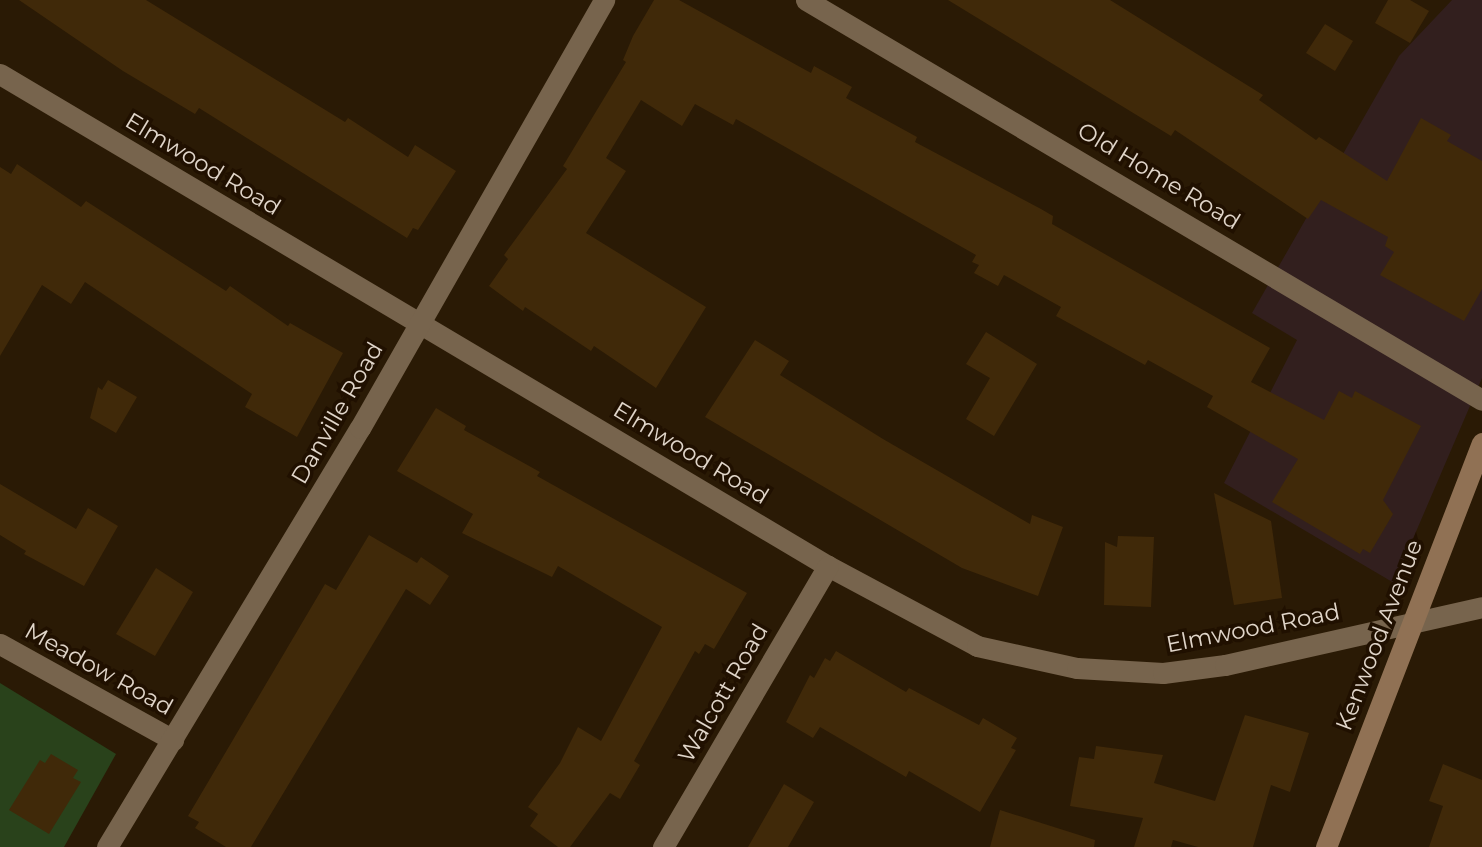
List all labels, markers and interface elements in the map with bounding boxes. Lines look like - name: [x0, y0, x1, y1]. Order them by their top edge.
- street label: Elmwood Road: [120, 107, 286, 221]
- street label: Old Home Road: [1073, 117, 1245, 235]
- street label: Danville Road: [285, 337, 389, 489]
- street label: Elmwood Road: [608, 396, 774, 510]
- street label: Kenwood Avenue: [1330, 536, 1428, 734]
- street label: Elmwood Road: [1164, 598, 1342, 658]
- street label: Meadow Road: [20, 617, 178, 721]
- street label: Walcott Road: [672, 619, 774, 767]

